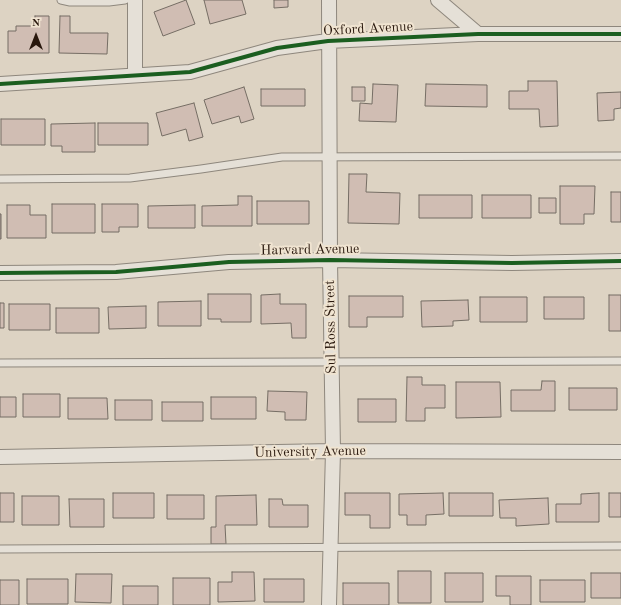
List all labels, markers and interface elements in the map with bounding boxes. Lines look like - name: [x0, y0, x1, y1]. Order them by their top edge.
- north arrow: [16, 16, 56, 56]
- text: N: [32, 18, 40, 29]
- street label: Oxford Avenue: [323, 18, 413, 40]
- street label: Harvard Avenue: [260, 241, 360, 259]
- street label: Sul Ross Street: [322, 280, 340, 374]
- street label: University Avenue: [254, 443, 366, 461]

